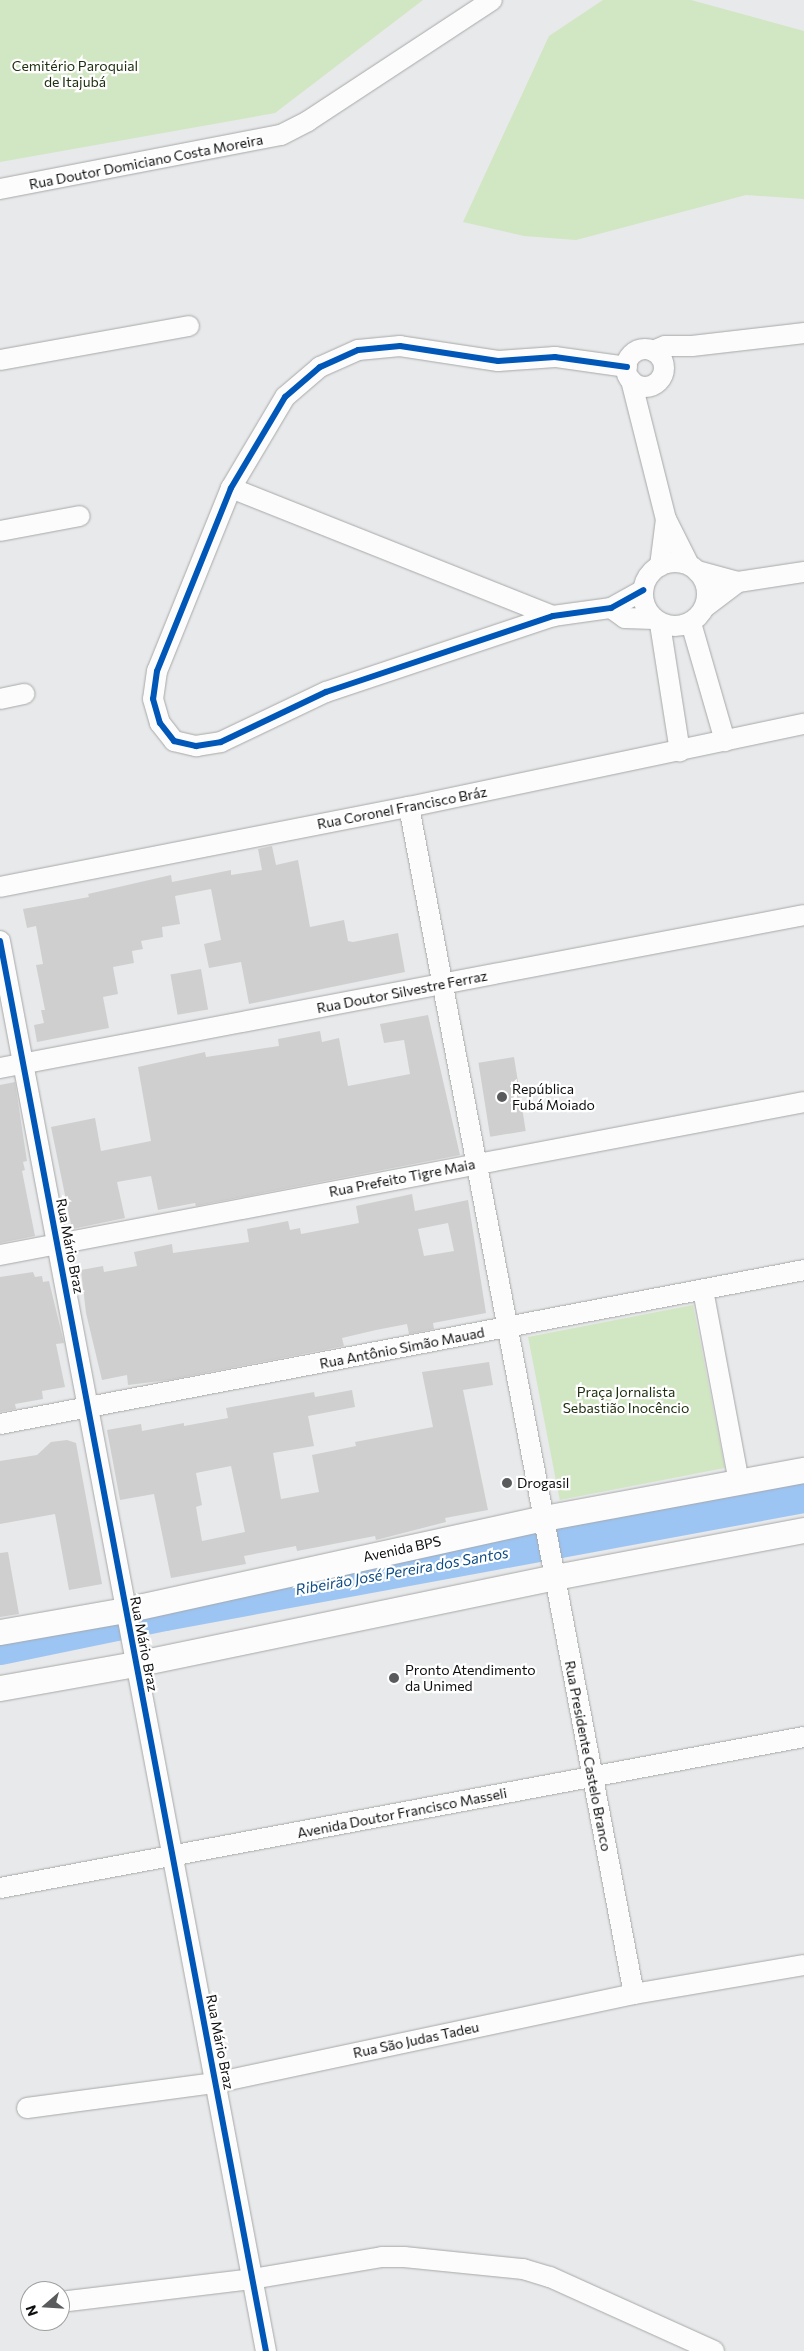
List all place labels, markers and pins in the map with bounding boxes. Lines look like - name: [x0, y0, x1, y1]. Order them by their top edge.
- place label: República Fubá Moiado: [512, 1081, 595, 1114]
- marker: República Fubá Moiado: [496, 1091, 508, 1103]
- place label: Drogasil: [517, 1475, 569, 1491]
- marker: Drogasil: [501, 1477, 513, 1489]
- place label: Pronto Atendimento da Unimed: [405, 1662, 536, 1694]
- marker: Pronto Atendimento da Unimed: [387, 1671, 401, 1685]

